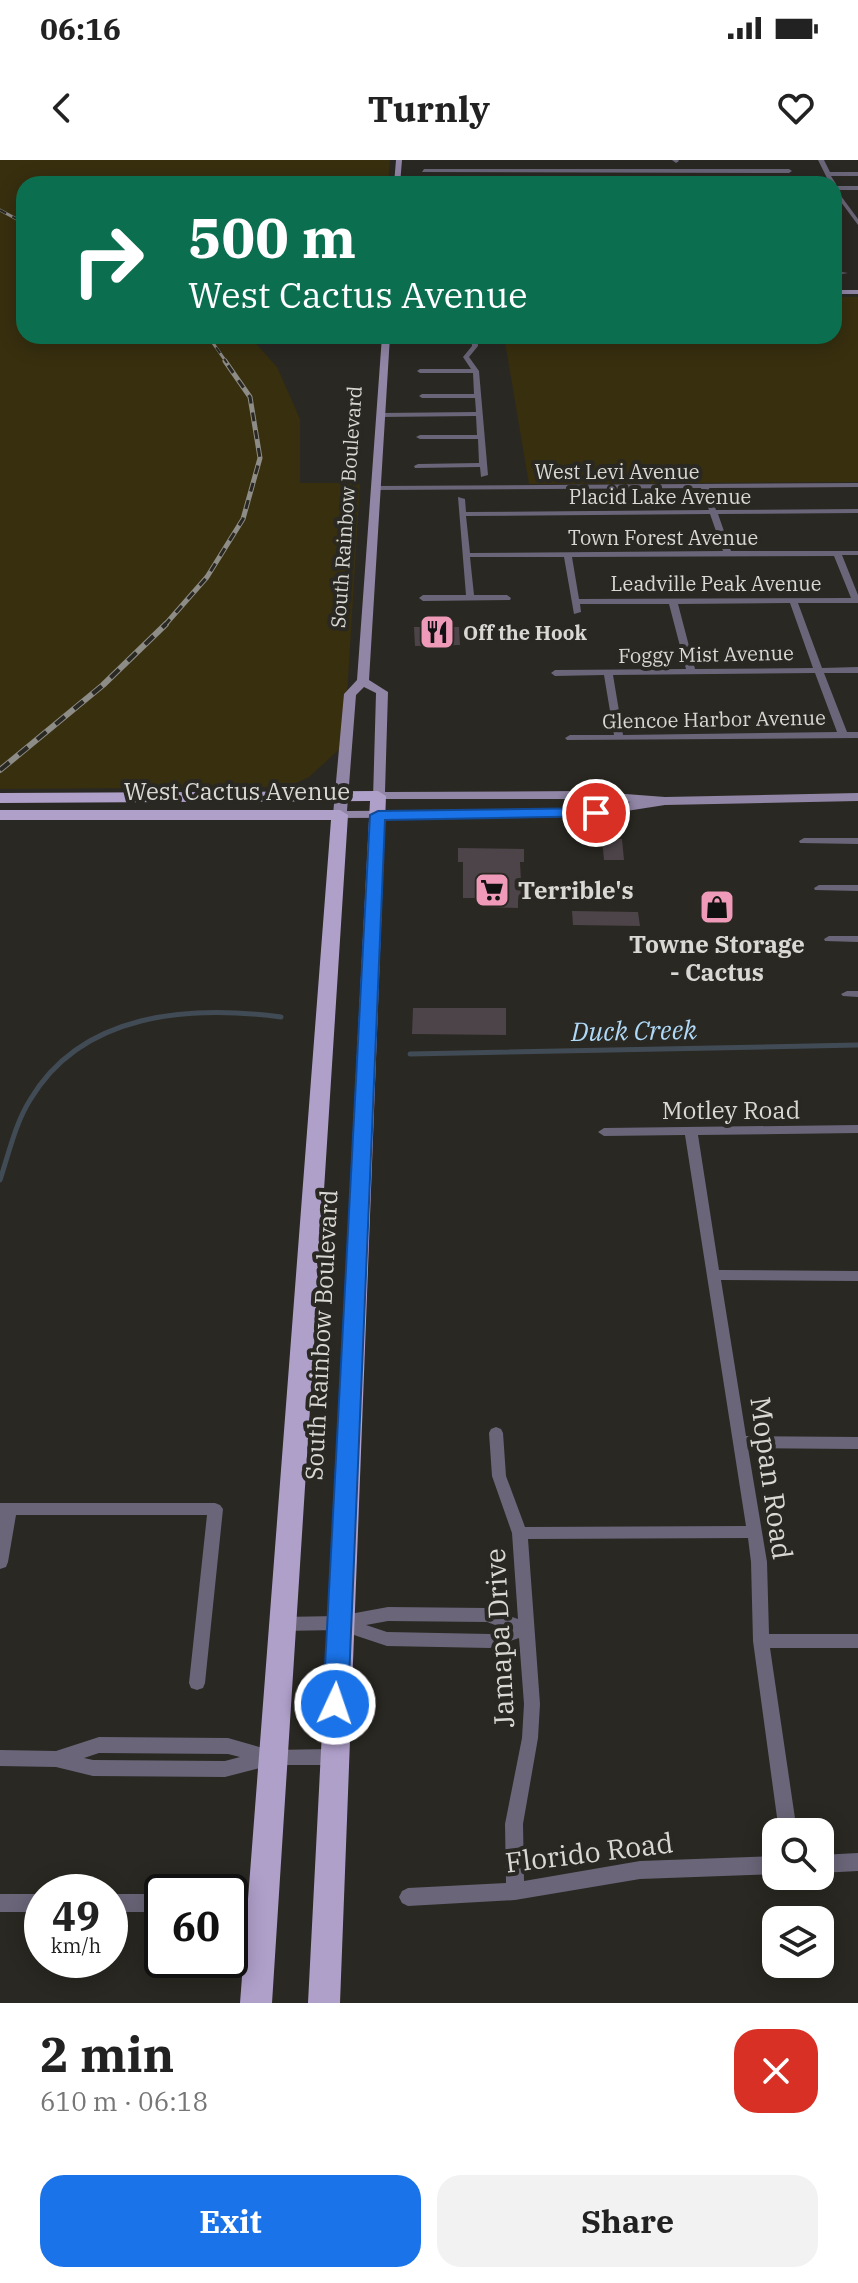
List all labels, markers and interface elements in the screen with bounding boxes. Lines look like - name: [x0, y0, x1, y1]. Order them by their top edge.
- text: 06:16: [40, 9, 121, 48]
- text: Turnly: [368, 85, 490, 132]
- icon: back: [40, 86, 84, 130]
- icon: heart: [774, 86, 818, 130]
- text: 500 m: [188, 201, 356, 273]
- icon: right: [56, 208, 160, 312]
- text: West Cactus Avenue: [188, 271, 528, 318]
- street label: South Rainbow Boulevard: [324, 385, 368, 629]
- street label: West Levi Avenue: [534, 458, 700, 485]
- street label: Placid Lake Avenue: [569, 483, 751, 510]
- street label: Town Forest Avenue: [568, 524, 758, 551]
- street label: Leadville Peak Avenue: [611, 570, 821, 597]
- restaurant icon: Off the Hook: [418, 613, 456, 651]
- place label: Off the Hook: [463, 619, 587, 646]
- street label: Foggy Mist Avenue: [618, 639, 794, 669]
- street label: Glencoe Harbor Avenue: [602, 704, 826, 734]
- street label: West Cactus Avenue: [124, 775, 350, 807]
- pin: [562, 779, 630, 847]
- icon: arrive: [574, 791, 618, 835]
- supermarket icon: Terrible's: [473, 871, 511, 909]
- place label: Terrible's: [518, 874, 634, 906]
- shop icon: Towne Storage - Cactus: [698, 888, 736, 926]
- place label: Towne Storage - Cactus: [629, 928, 805, 988]
- water label: Duck Creek: [570, 1012, 697, 1048]
- street label: Motley Road: [662, 1094, 800, 1126]
- street label: South Rainbow Boulevard: [297, 1189, 345, 1481]
- street label: Mopan Road: [742, 1394, 802, 1562]
- street label: Jamapa Drive: [476, 1547, 522, 1729]
- position arrow: [293, 1662, 377, 1746]
- map controls: [762, 1818, 834, 1978]
- button: search: [762, 1818, 834, 1890]
- street label: Florido Road: [503, 1823, 675, 1881]
- speed limit sign: 60: [144, 1874, 248, 1978]
- text: 49: [52, 1890, 100, 1942]
- button: layers: [762, 1906, 834, 1978]
- text: km/h: [51, 1932, 101, 1959]
- text: 2 min: [40, 2023, 174, 2085]
- button: close: [734, 2029, 818, 2113]
- text: 610 m · 06:18: [40, 2084, 208, 2118]
- button: Exit: [40, 2175, 421, 2267]
- button: Share: [437, 2175, 818, 2267]

